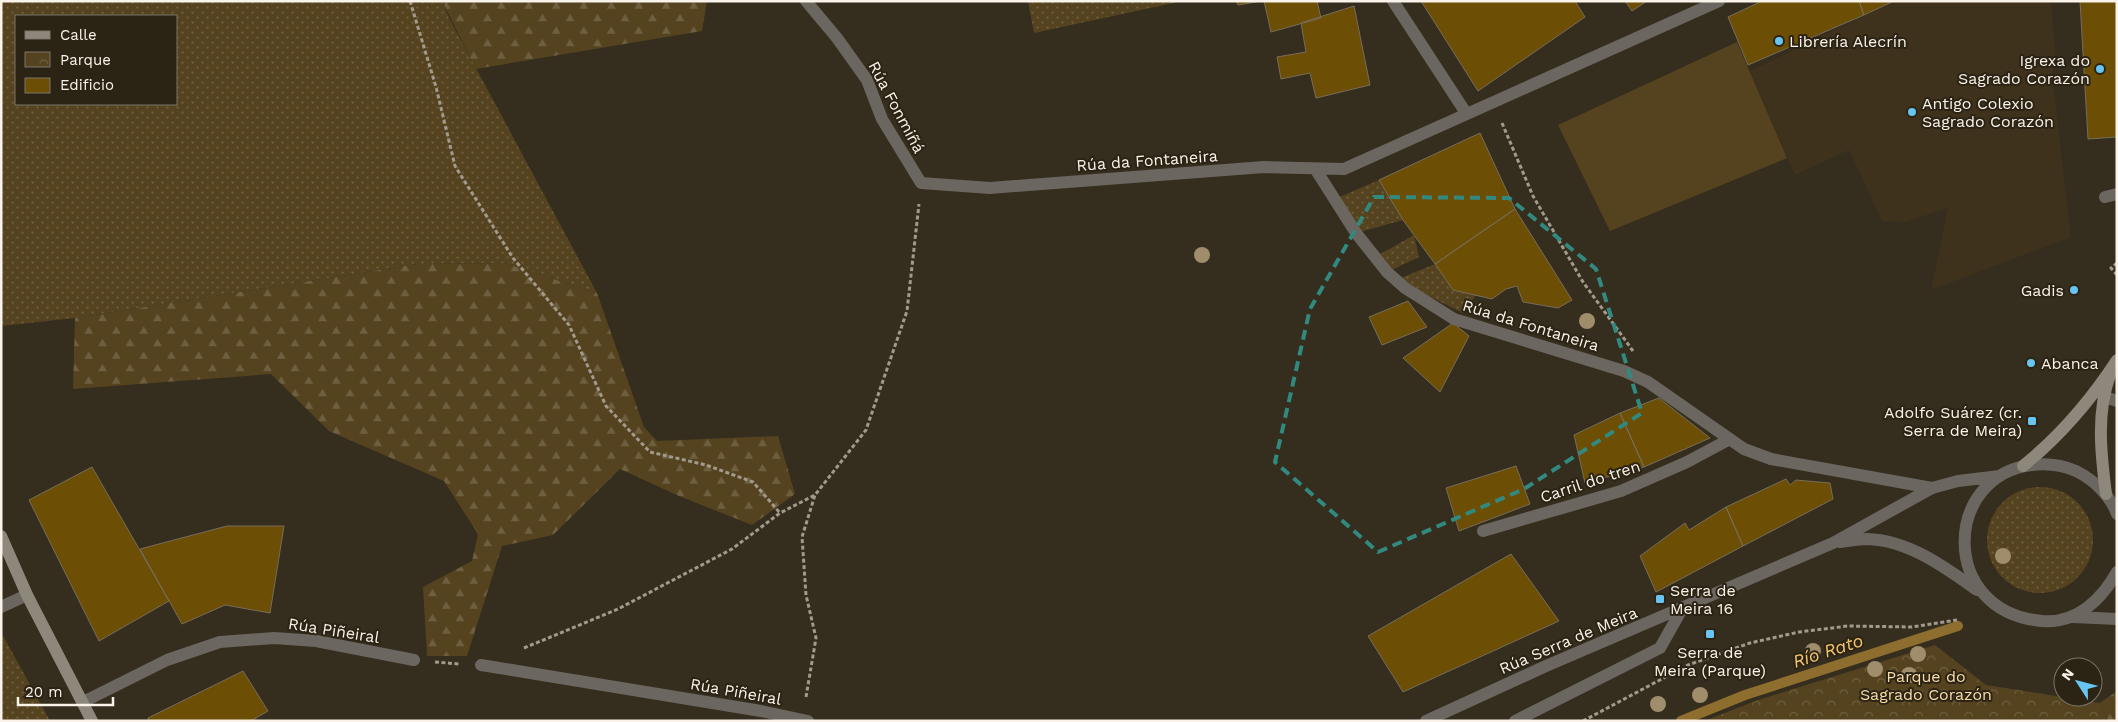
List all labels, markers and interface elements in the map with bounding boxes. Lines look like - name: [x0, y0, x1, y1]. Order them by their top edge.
- legend: [15, 15, 178, 105]
- text: Calle: [60, 26, 97, 44]
- place label: Librería Alecrín: [1789, 32, 1907, 51]
- marker: Librería Alecrín: [1773, 35, 1785, 47]
- text: Parque: [60, 51, 111, 69]
- place label: Igrexa do Sagrado Corazón: [1958, 51, 2090, 88]
- street label: Rúa Fonmiñá: [864, 58, 929, 156]
- marker: Igrexa do Sagrado Corazón: [2094, 63, 2106, 75]
- text: Edificio: [60, 76, 114, 94]
- place label: Antigo Colexio Sagrado Corazón: [1922, 94, 2054, 131]
- marker: Antigo Colexio Sagrado Corazón: [1906, 106, 1918, 118]
- street label: Rúa da Fontaneira: [1076, 146, 1218, 175]
- place label: Gadis: [2021, 281, 2064, 300]
- marker: Gadis: [2068, 284, 2080, 296]
- street label: Rúa da Fontaneira: [1460, 296, 1601, 355]
- place label: Abanca: [2041, 354, 2099, 373]
- marker: Abanca: [2025, 357, 2037, 369]
- place label: Adolfo Suárez (cr. Serra de Meira): [1884, 403, 2022, 440]
- marker: Adolfo Suárez (cr. Serra de Meira): [2026, 415, 2038, 427]
- street label: Carril do tren: [1538, 456, 1643, 507]
- place label: Serra de Meira 16: [1670, 581, 1736, 618]
- marker: Serra de Meira 16: [1654, 593, 1666, 605]
- street label: Rúa Serra de Meira: [1496, 603, 1640, 678]
- street label: Rúa Piñeiral: [287, 614, 381, 647]
- marker: Serra de Meira (Parque): [1704, 628, 1716, 640]
- water label: Río Rato: [1790, 629, 1866, 672]
- place label: Serra de Meira (Parque): [1654, 643, 1766, 680]
- north arrow: [2053, 657, 2103, 707]
- text: N: [2058, 665, 2077, 683]
- park label: Parque do Sagrado Corazón: [1860, 667, 1992, 704]
- scale bar: [18, 674, 112, 706]
- street label: Rúa Piñeiral: [689, 674, 783, 709]
- text: 20 m: [25, 683, 63, 701]

